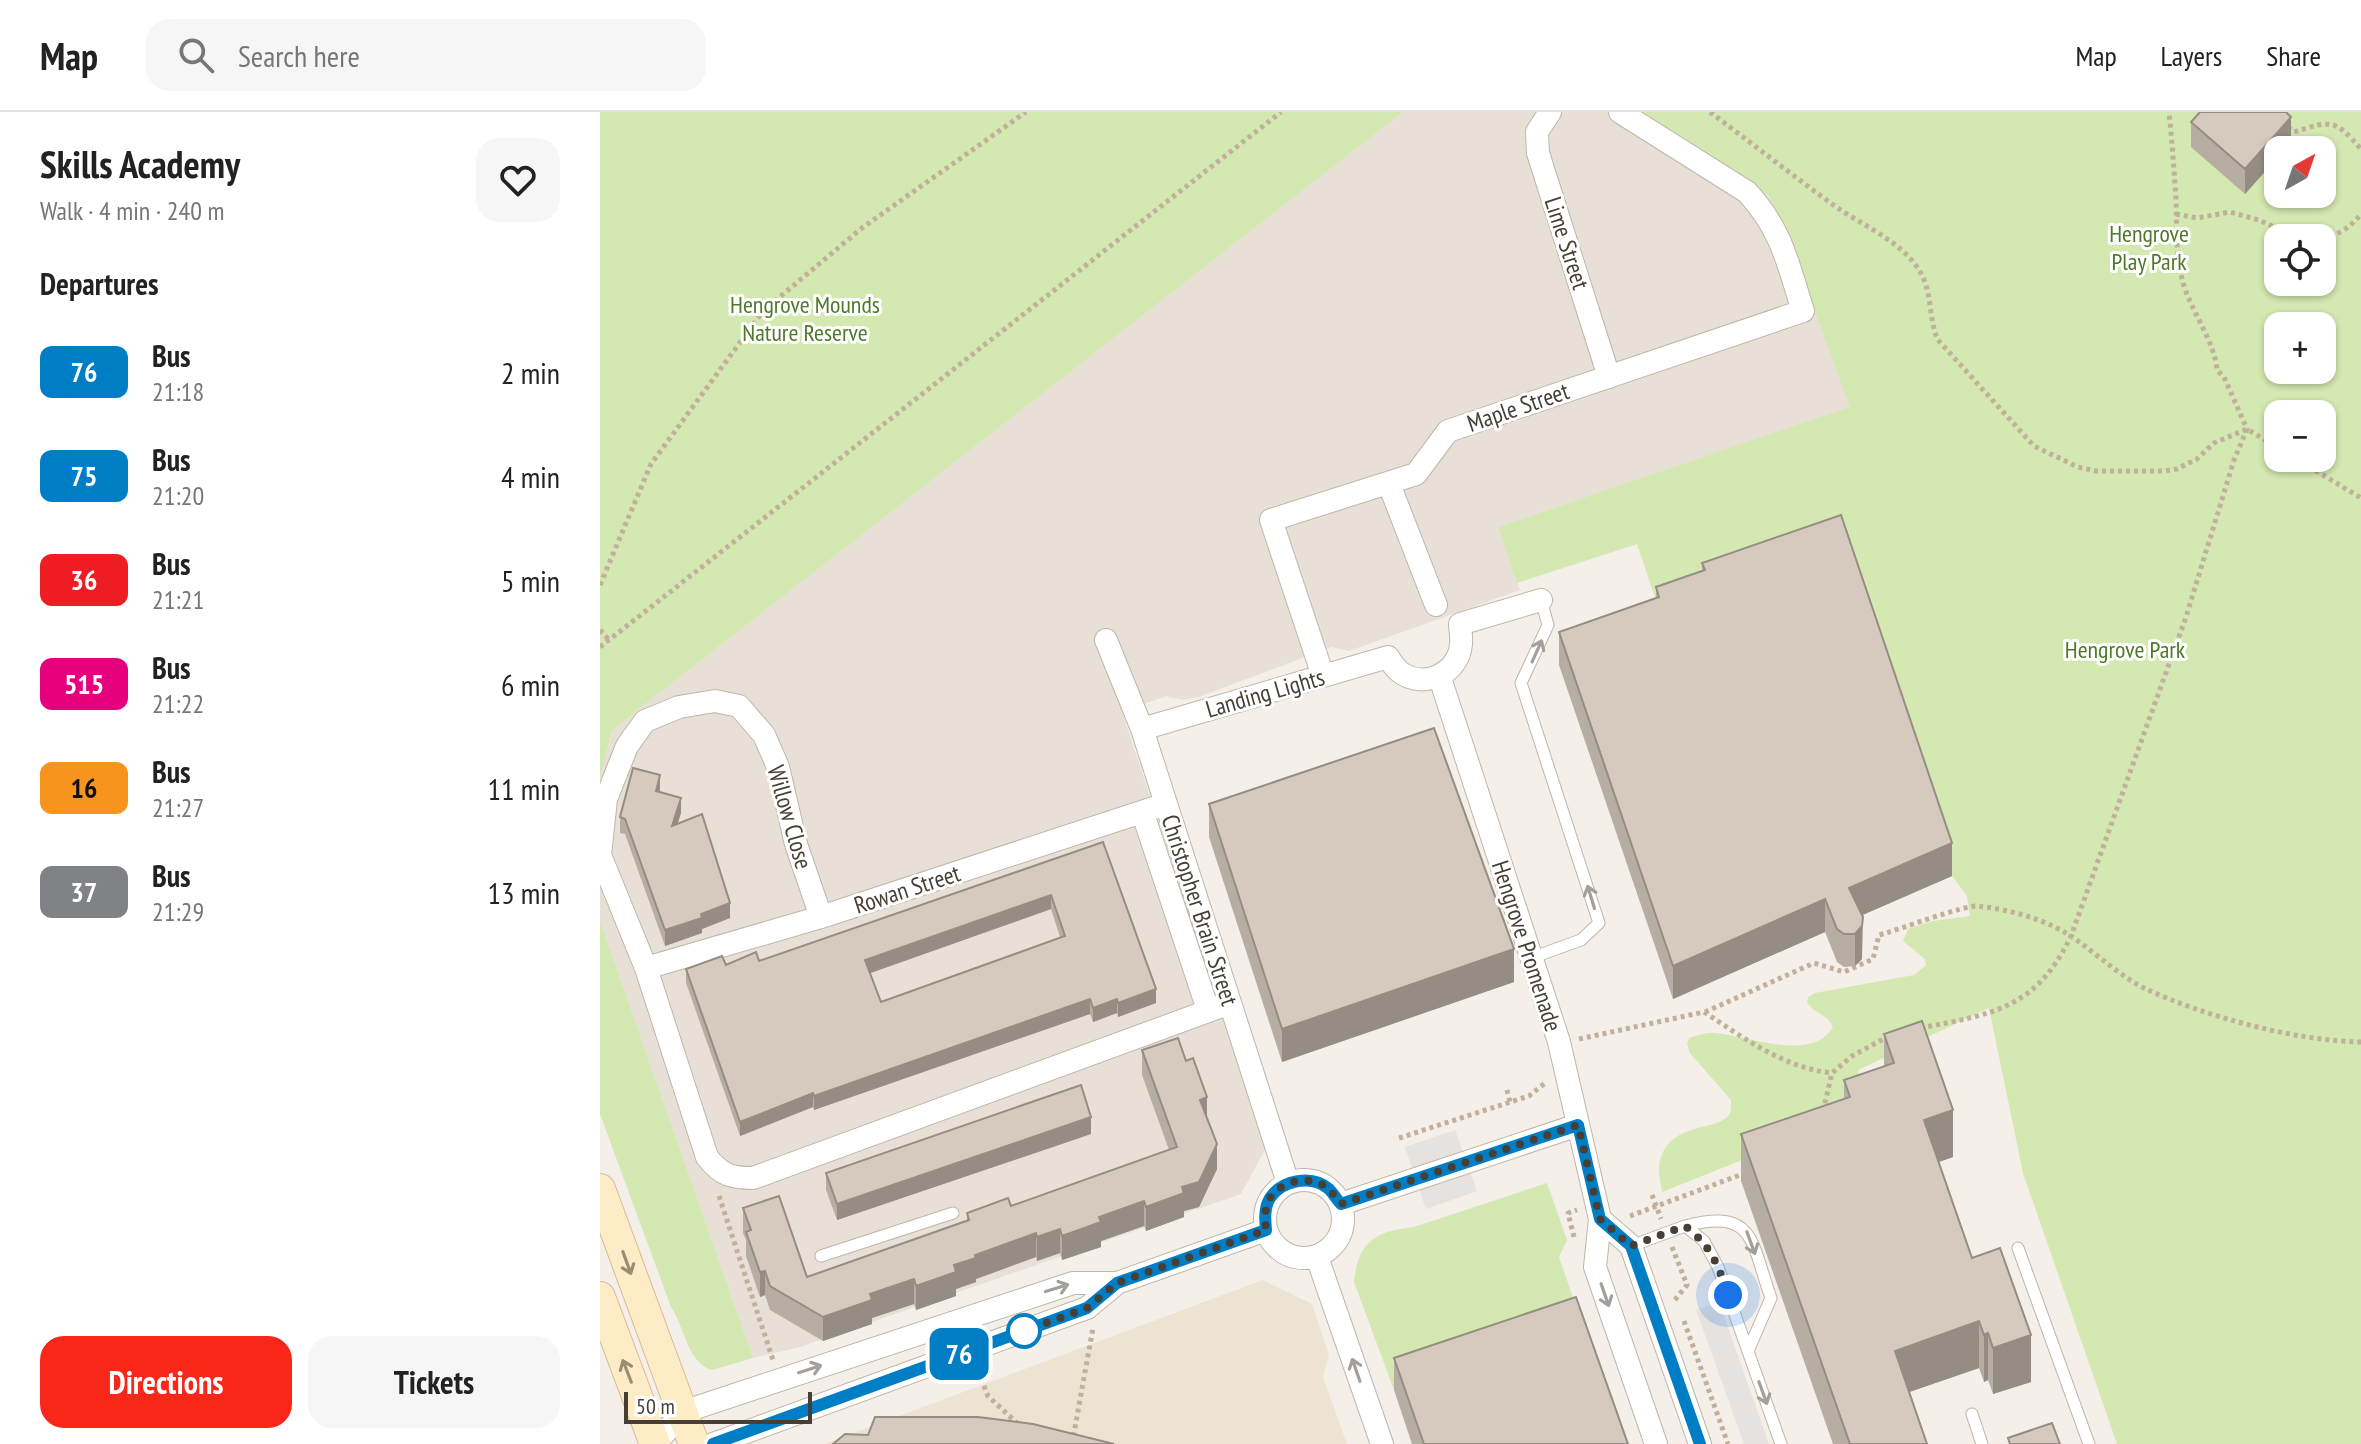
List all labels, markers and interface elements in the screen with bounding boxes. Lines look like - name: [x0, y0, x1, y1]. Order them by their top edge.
- search box: [146, 19, 706, 91]
- text: Map: [40, 31, 98, 80]
- icon: search: [174, 33, 218, 77]
- text: Search here: [238, 36, 360, 75]
- text: Map: [2075, 37, 2117, 74]
- text: Layers: [2161, 37, 2222, 74]
- text: Share: [2266, 37, 2321, 74]
- north arrow: [2264, 136, 2336, 208]
- map controls: [2264, 136, 2336, 472]
- button: heart: [476, 138, 560, 222]
- text: Skills Academy: [40, 139, 240, 188]
- street label: Lime Street: [1538, 193, 1597, 294]
- text: Walk · 4 min · 240 m: [40, 194, 224, 227]
- park label: Hengrove Play Park: [2109, 218, 2189, 277]
- button: locate: [2264, 224, 2336, 296]
- text: Departures: [40, 264, 158, 303]
- park label: Hengrove Mounds Nature Reserve: [730, 289, 880, 348]
- button: +: [2264, 312, 2336, 384]
- text: Bus: [152, 336, 191, 375]
- text: 76: [71, 353, 97, 390]
- text: 2 min: [501, 353, 560, 392]
- text: 21:18: [152, 375, 204, 408]
- street label: Maple Street: [1463, 375, 1573, 439]
- button: −: [2264, 400, 2336, 472]
- text: Bus: [152, 440, 191, 479]
- text: 75: [71, 457, 97, 494]
- text: 4 min: [501, 457, 560, 496]
- text: 21:20: [152, 479, 204, 512]
- text: Bus: [152, 544, 191, 583]
- text: 36: [71, 561, 97, 598]
- text: 5 min: [501, 561, 560, 600]
- text: 21:21: [152, 583, 204, 616]
- park label: Hengrove Park: [2065, 634, 2186, 665]
- one-way arrow: [1530, 640, 1545, 664]
- text: Bus: [152, 648, 191, 687]
- street label: Landing Lights: [1202, 661, 1328, 725]
- text: 515: [64, 665, 104, 702]
- text: 6 min: [501, 665, 560, 704]
- text: 21:22: [152, 687, 204, 720]
- text: Bus: [152, 752, 191, 791]
- street label: Willow Close: [760, 762, 820, 872]
- text: 16: [71, 769, 97, 806]
- text: 11 min: [487, 769, 560, 808]
- text: 21:27: [152, 791, 204, 824]
- street label: Christopher Brain Street: [1155, 811, 1246, 1010]
- text: Bus: [152, 856, 191, 895]
- street label: Rowan Street: [850, 857, 964, 921]
- street label: Hengrove Promenade: [1485, 857, 1569, 1035]
- text: 37: [71, 873, 97, 910]
- text: 13 min: [487, 873, 560, 912]
- one-way arrow: [1583, 885, 1597, 910]
- text: 21:29: [152, 895, 204, 928]
- one-way arrow: [1745, 1230, 1759, 1255]
- one-way arrow: [621, 1250, 635, 1274]
- your location: [1708, 1275, 1748, 1315]
- one-way arrow: [1044, 1280, 1069, 1295]
- one-way arrow: [1598, 1283, 1613, 1308]
- unlabelled marker: [1007, 1314, 1041, 1348]
- line badge: 76: [923, 1328, 995, 1380]
- text: 76: [946, 1335, 972, 1372]
- button: Directions: [40, 1336, 292, 1428]
- button: Tickets: [308, 1336, 560, 1428]
- one-way arrow: [1348, 1358, 1363, 1383]
- one-way arrow: [619, 1359, 633, 1384]
- one-way arrow: [797, 1361, 822, 1376]
- one-way arrow: [1757, 1381, 1771, 1405]
- scale bar: [624, 1388, 812, 1424]
- text: 50 m: [636, 1392, 675, 1420]

